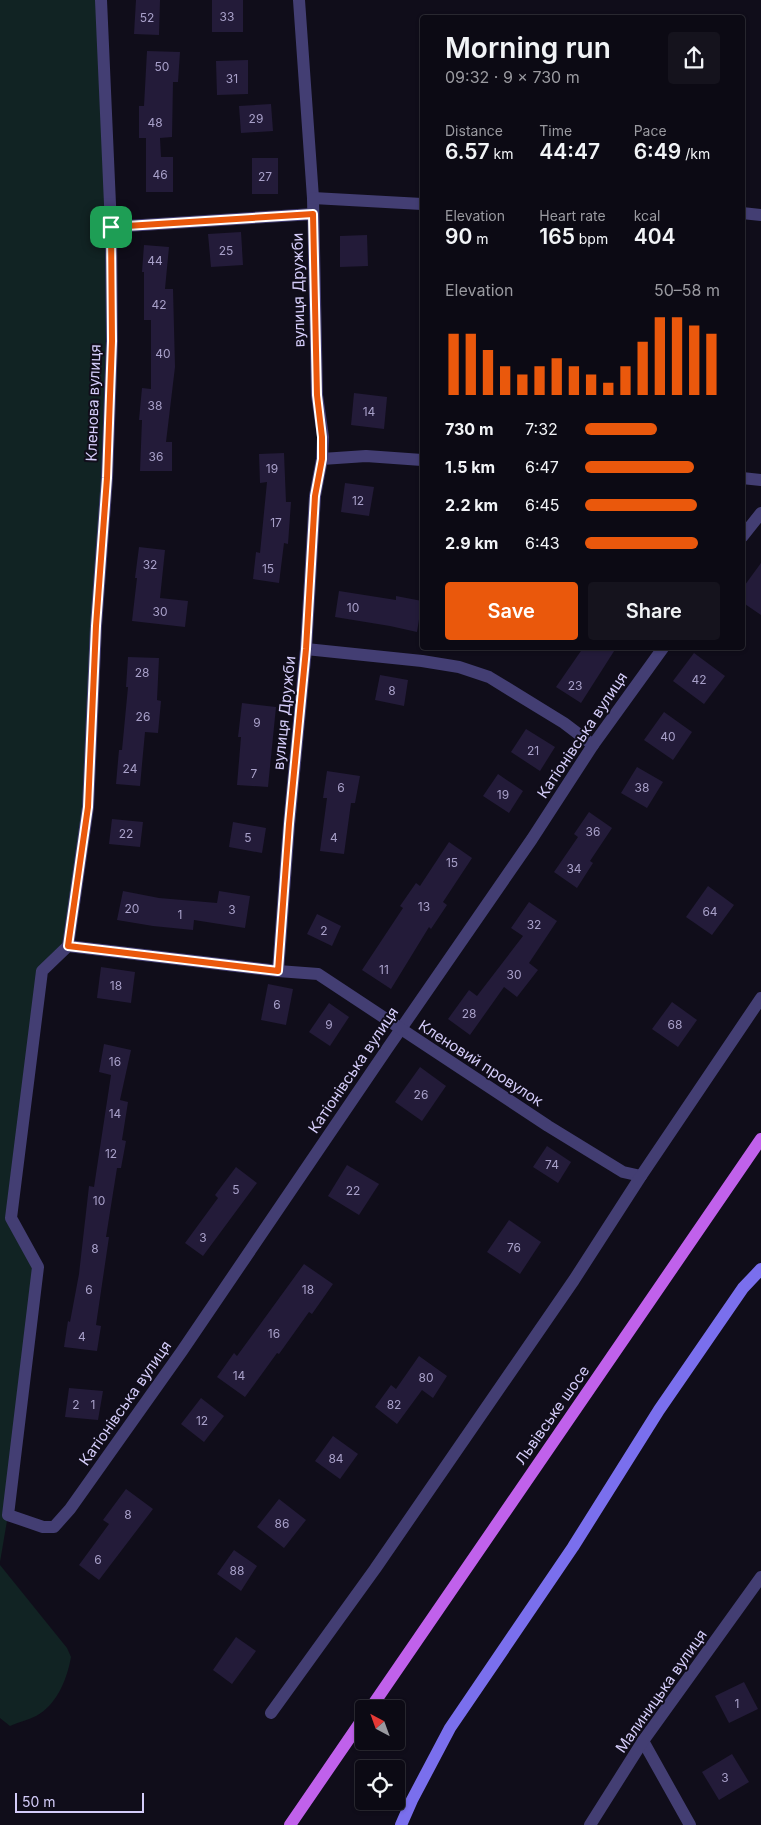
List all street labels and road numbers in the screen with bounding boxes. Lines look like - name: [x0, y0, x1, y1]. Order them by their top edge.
- street label: вулиця Дружби: [288, 232, 308, 348]
- street label: Кленова вулиця: [81, 344, 105, 462]
- street label: вулиця Дружби: [269, 655, 299, 771]
- street label: Катіонівська вулиця: [533, 668, 631, 802]
- street label: Катіонівська вулиця: [304, 1003, 402, 1137]
- street label: Кленовий провулок: [415, 1016, 547, 1110]
- street label: Катіонівська вулиця: [75, 1337, 175, 1469]
- street label: Львівське шосе: [511, 1362, 593, 1468]
- street label: Малиницька вулиця: [611, 1626, 711, 1756]

